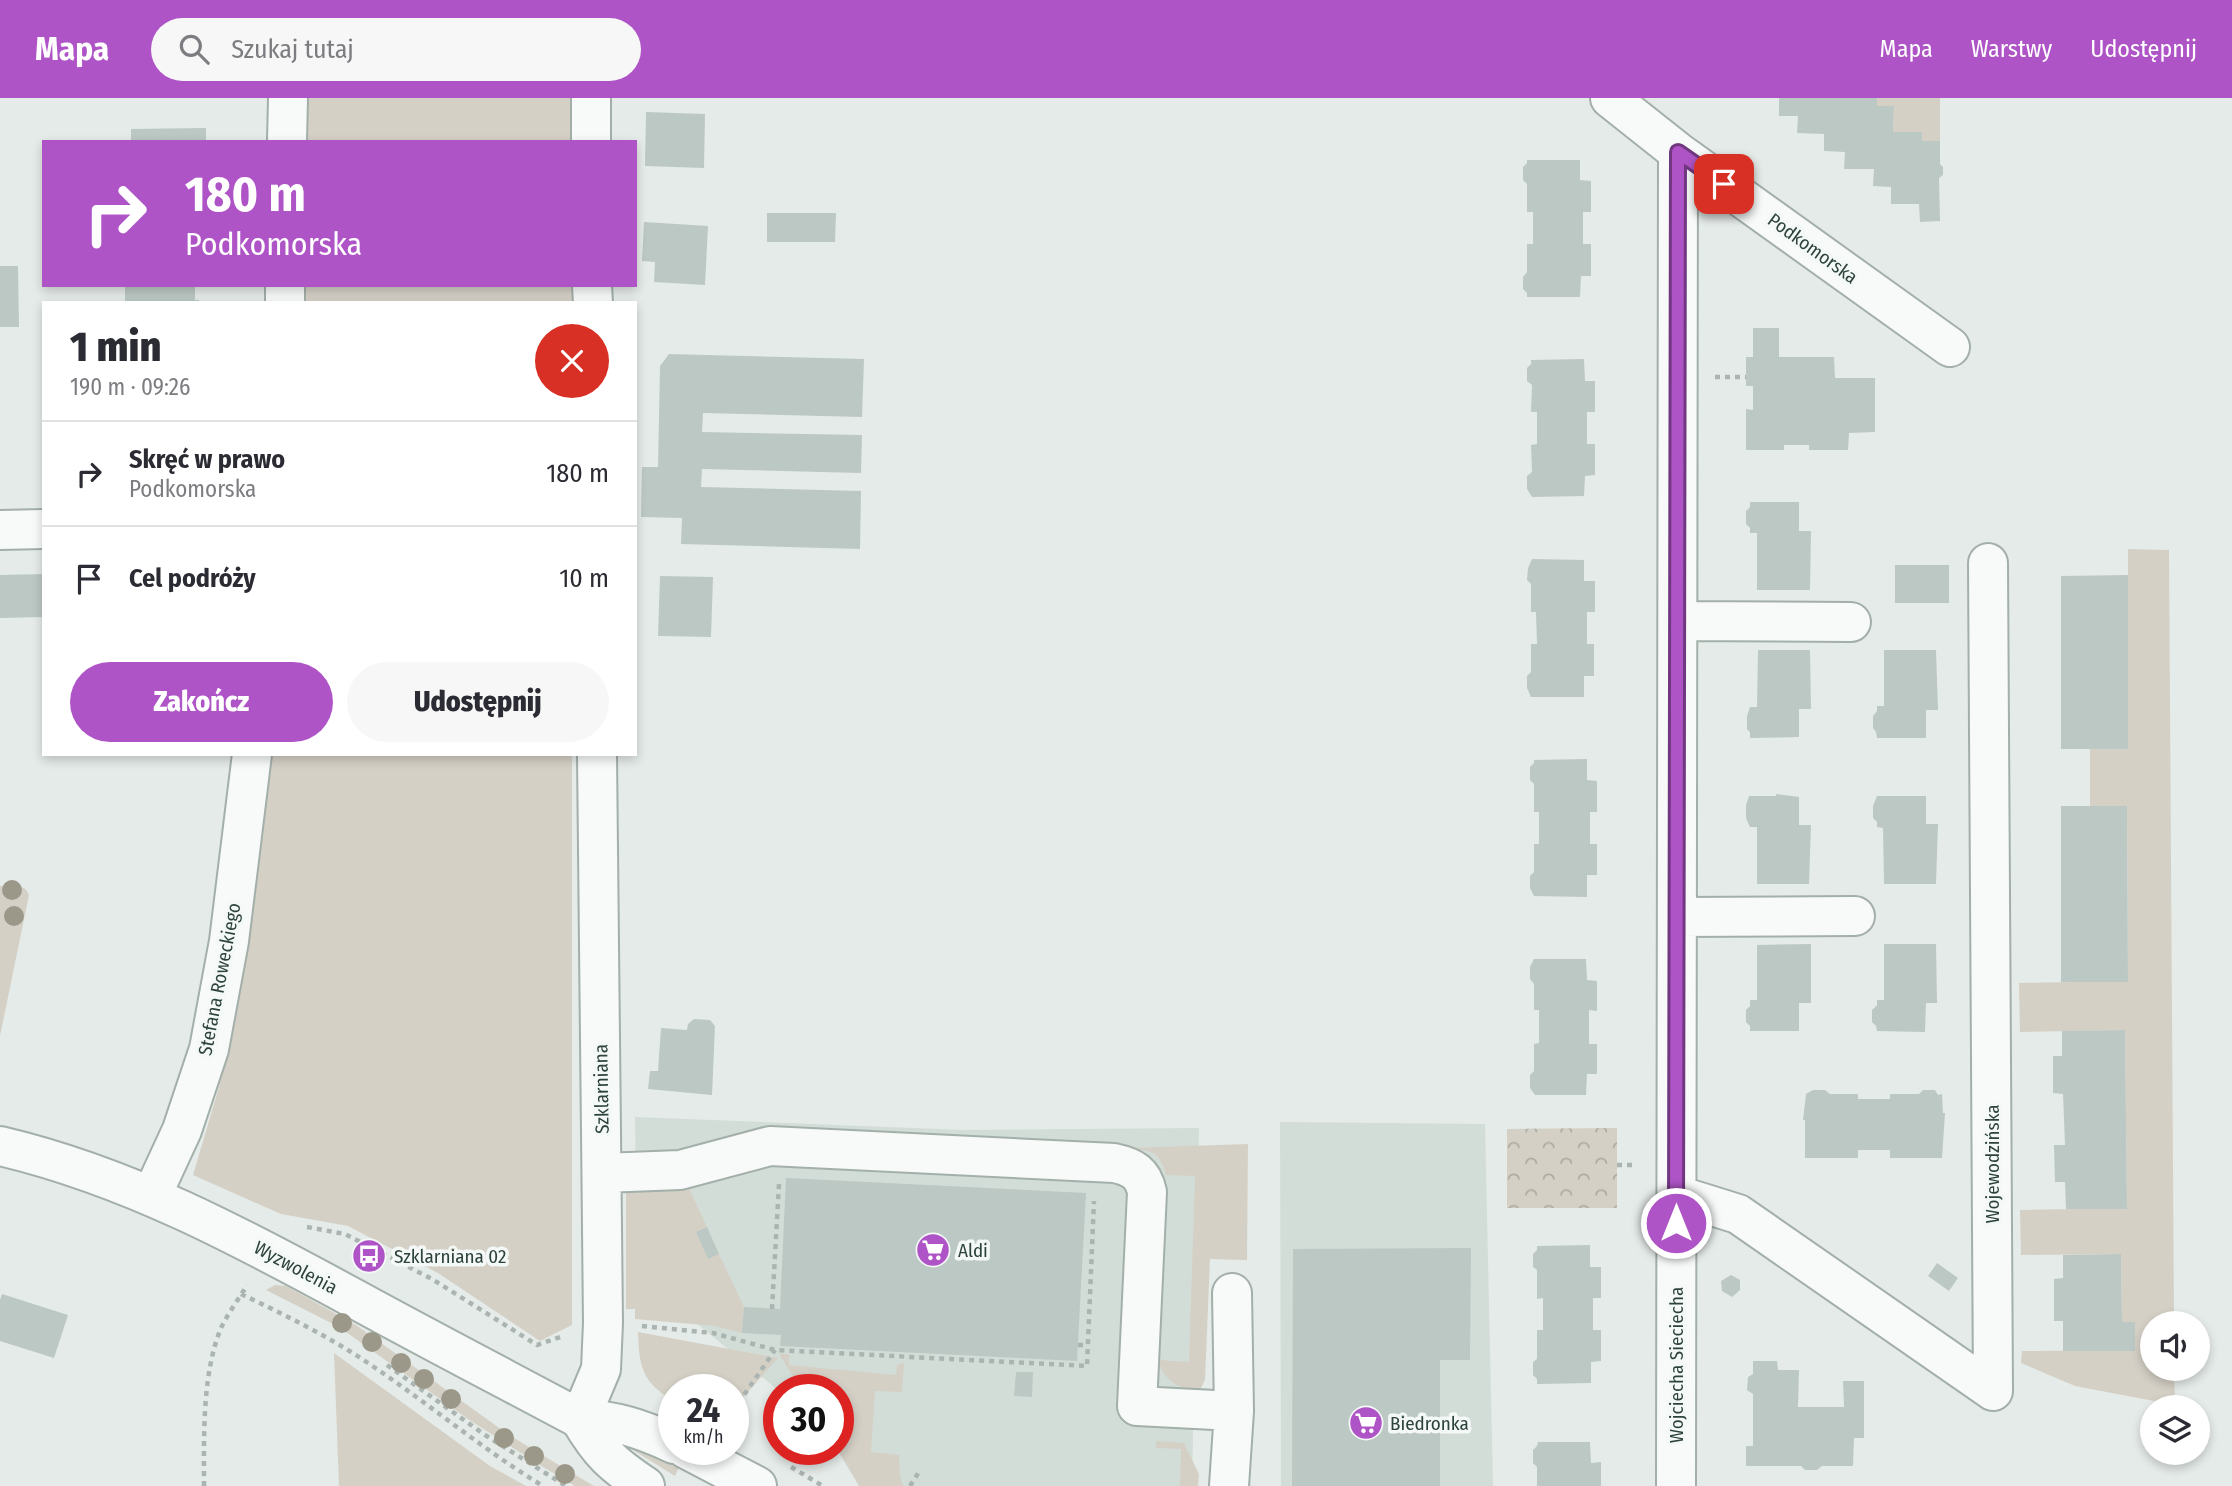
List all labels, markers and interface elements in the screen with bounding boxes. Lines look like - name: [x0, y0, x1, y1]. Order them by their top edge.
- search box: [151, 18, 641, 81]
- text: Mapa: [35, 29, 109, 69]
- icon: search: [175, 30, 213, 68]
- text: Szukaj tutaj: [231, 34, 354, 65]
- text: Mapa: [1880, 35, 1933, 63]
- text: Warstwy: [1971, 35, 2052, 63]
- text: Udostępnij: [2090, 35, 2197, 63]
- pin: [1694, 154, 1754, 214]
- text: 180 m: [185, 165, 306, 224]
- icon: arrive: [1705, 165, 1743, 203]
- icon: right: [70, 168, 161, 259]
- street label: Podkomorska: [1763, 208, 1862, 289]
- text: Podkomorska: [185, 225, 362, 263]
- text: 1 min: [70, 322, 161, 372]
- button: close: [535, 324, 609, 398]
- text: 190 m · 09:26: [70, 373, 190, 401]
- text: Skręć w prawo: [129, 444, 285, 475]
- icon: right: [70, 455, 108, 493]
- text: 180 m: [546, 458, 609, 489]
- text: Podkomorska: [129, 475, 256, 503]
- icon: arrive: [70, 560, 108, 598]
- text: Cel podróży: [129, 563, 256, 594]
- text: 10 m: [559, 563, 609, 594]
- button: Zakończ: [70, 662, 333, 742]
- button: Udostępnij: [347, 662, 609, 742]
- street label: Stefana Roweckiego: [193, 901, 246, 1057]
- street label: Szklarniana: [589, 1044, 614, 1134]
- street label: Wojewodzińska: [1981, 1104, 2004, 1224]
- position arrow: [1639, 1186, 1713, 1260]
- supermarket icon: Aldi: [914, 1231, 952, 1269]
- street label: Wyzwolenia: [250, 1236, 341, 1299]
- bus stop icon: Szklarniana 02: [350, 1237, 388, 1275]
- place label: Aldi: [958, 1239, 988, 1262]
- place label: Szklarniana 02: [394, 1245, 506, 1268]
- street label: Wojciecha Sieciecha: [1665, 1287, 1688, 1443]
- map controls: [2140, 1311, 2210, 1465]
- button: sound: [2140, 1311, 2210, 1381]
- speed limit sign: 30: [763, 1374, 854, 1465]
- text: 24: [687, 1389, 720, 1431]
- button: layers: [2140, 1395, 2210, 1465]
- supermarket icon: Biedronka: [1347, 1404, 1385, 1442]
- place label: Biedronka: [1390, 1412, 1469, 1435]
- text: km/h: [683, 1426, 724, 1448]

